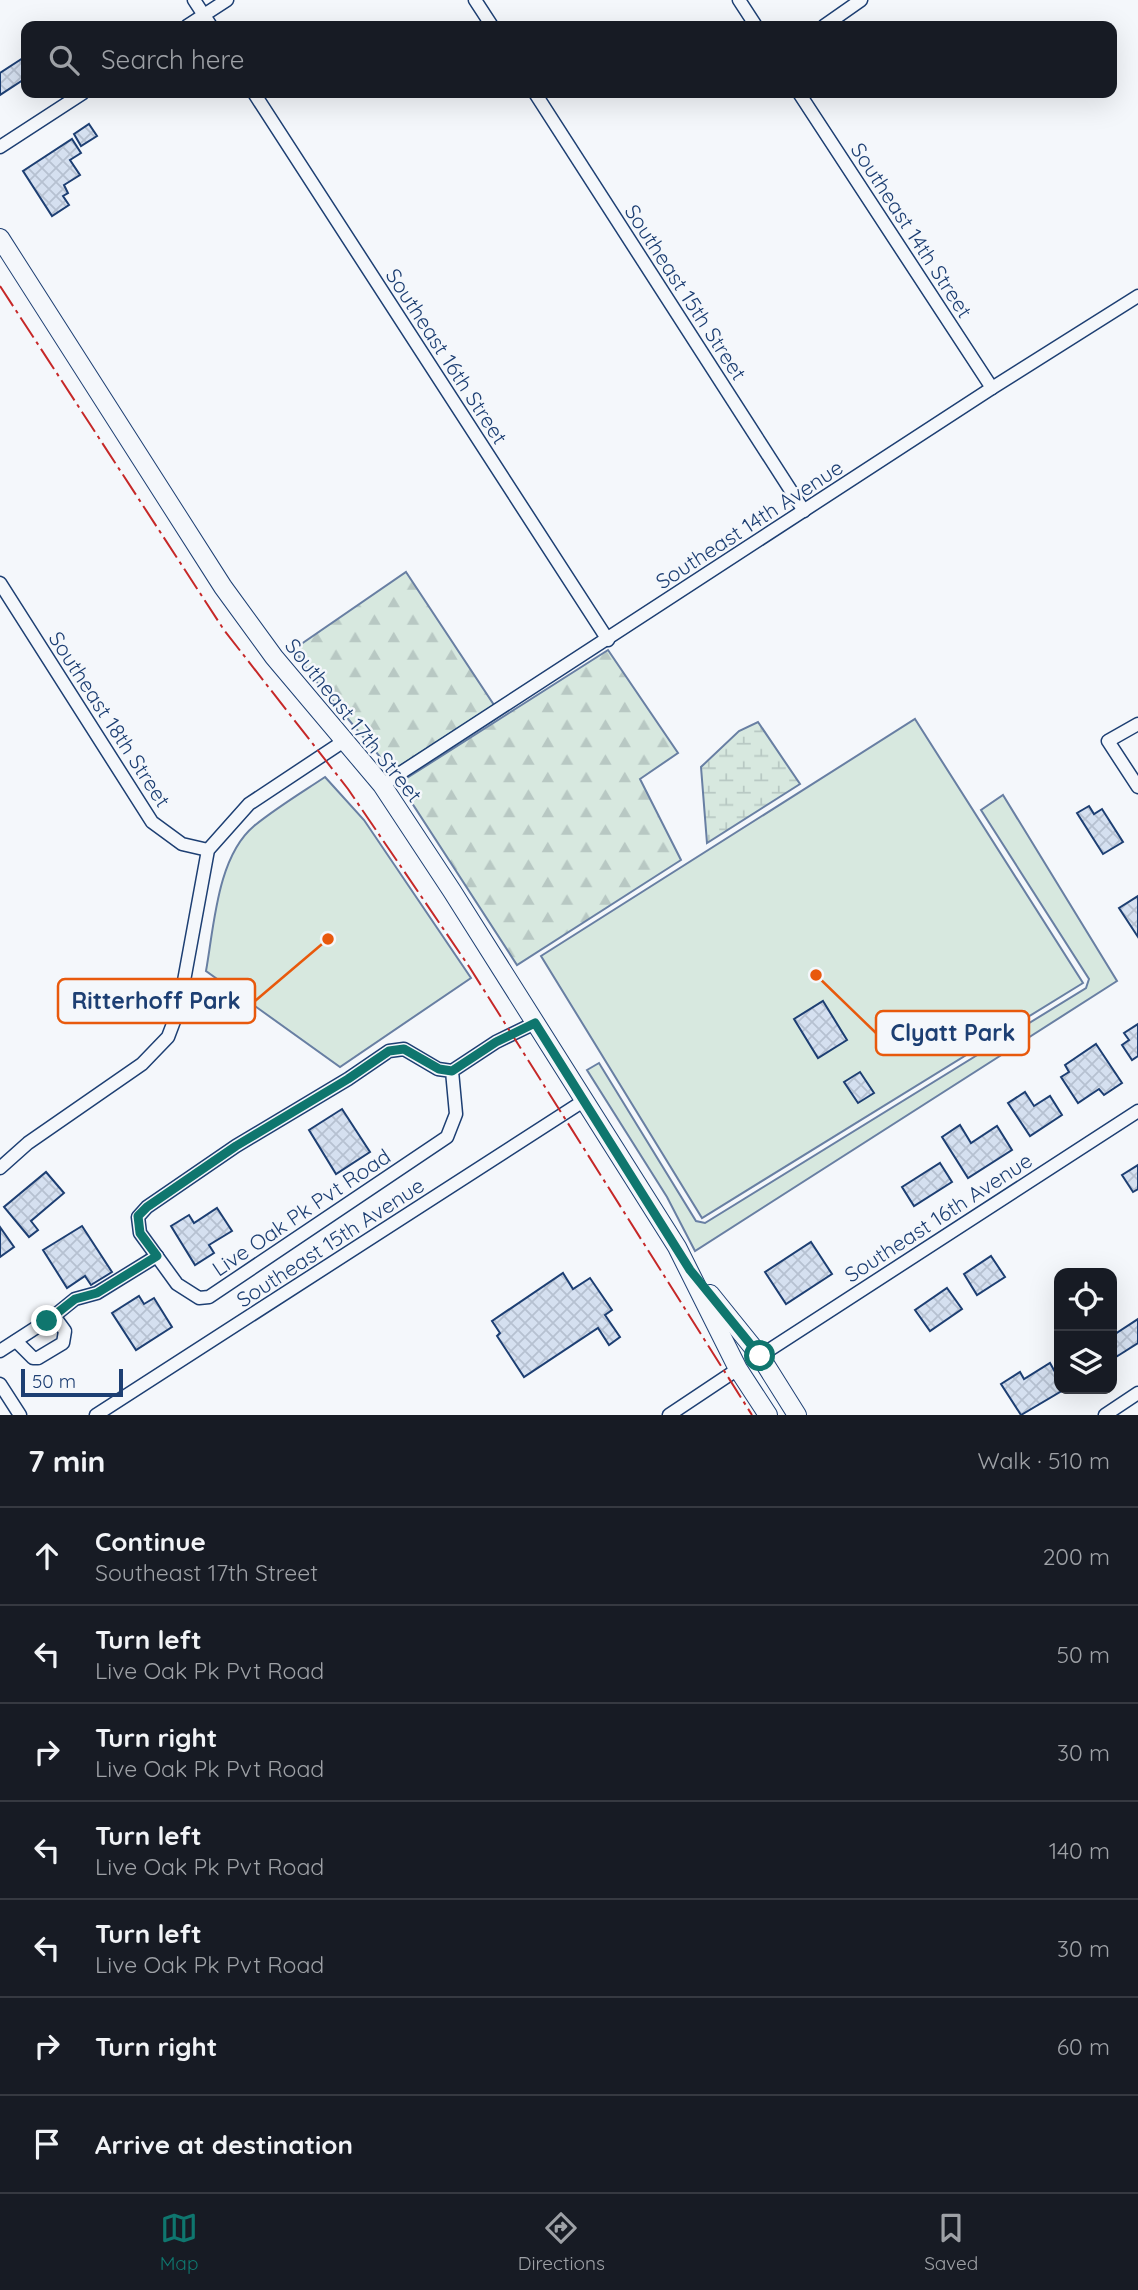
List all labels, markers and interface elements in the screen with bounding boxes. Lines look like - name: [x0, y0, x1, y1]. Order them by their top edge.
- search box: [21, 21, 1117, 98]
- icon: search: [45, 41, 83, 79]
- text: Search here: [101, 43, 245, 76]
- street label: Southeast 14th Street: [846, 138, 978, 322]
- street label: Southeast 15th Street: [619, 199, 753, 385]
- street label: Southeast 16th Street: [381, 263, 513, 449]
- street label: Southeast 14th Avenue: [651, 454, 847, 594]
- street label: Southeast 18th Street: [44, 626, 176, 812]
- street label: Southeast 17th Street: [280, 633, 428, 807]
- callout: Ritterhoff Park: [58, 979, 255, 1023]
- text: Ritterhoff Park: [71, 986, 241, 1015]
- callout: Clyatt Park: [876, 1011, 1029, 1055]
- text: Clyatt Park: [891, 1018, 1015, 1047]
- street label: Live Oak Pk Pvt Road: [207, 1143, 395, 1281]
- street label: Southeast 16th Avenue: [839, 1147, 1037, 1287]
- street label: Southeast 15th Avenue: [231, 1172, 429, 1312]
- map controls: [1054, 1268, 1117, 1394]
- button: locate: [1054, 1268, 1117, 1331]
- route end: [31, 1305, 62, 1336]
- button: layers: [1054, 1331, 1117, 1394]
- route start: [744, 1340, 775, 1371]
- scale bar: [21, 1366, 122, 1398]
- text: 50 m: [32, 1369, 76, 1393]
- text: 7 min: [28, 1442, 106, 1480]
- text: Walk · 510 m: [977, 1446, 1110, 1475]
- text: Continue: [95, 1525, 206, 1558]
- icon: ahead: [28, 1537, 66, 1575]
- text: 200 m: [1043, 1542, 1110, 1571]
- text: Southeast 17th Street: [95, 1558, 318, 1587]
- text: Turn left: [95, 1623, 202, 1656]
- icon: left: [28, 1635, 66, 1673]
- text: 50 m: [1057, 1640, 1110, 1669]
- text: Live Oak Pk Pvt Road: [95, 1656, 324, 1685]
- text: Turn right: [95, 1721, 217, 1754]
- icon: right: [28, 1733, 66, 1771]
- text: 30 m: [1057, 1738, 1110, 1767]
- text: Live Oak Pk Pvt Road: [95, 1754, 324, 1783]
- text: Turn left: [95, 1819, 202, 1852]
- icon: left: [28, 1831, 66, 1869]
- text: 140 m: [1049, 1836, 1110, 1865]
- text: Live Oak Pk Pvt Road: [95, 1852, 324, 1881]
- text: Turn left: [95, 1917, 202, 1950]
- icon: left: [28, 1929, 66, 1967]
- text: 30 m: [1057, 1934, 1110, 1963]
- text: Live Oak Pk Pvt Road: [95, 1950, 324, 1979]
- icon: right: [28, 2027, 66, 2065]
- text: Turn right: [95, 2030, 217, 2063]
- text: 60 m: [1057, 2032, 1110, 2061]
- icon: arrive: [28, 2125, 66, 2163]
- text: Arrive at destination: [95, 2128, 353, 2161]
- tab: Map: [160, 2209, 198, 2275]
- tab: Directions: [518, 2209, 605, 2275]
- tab: Saved: [924, 2209, 978, 2275]

